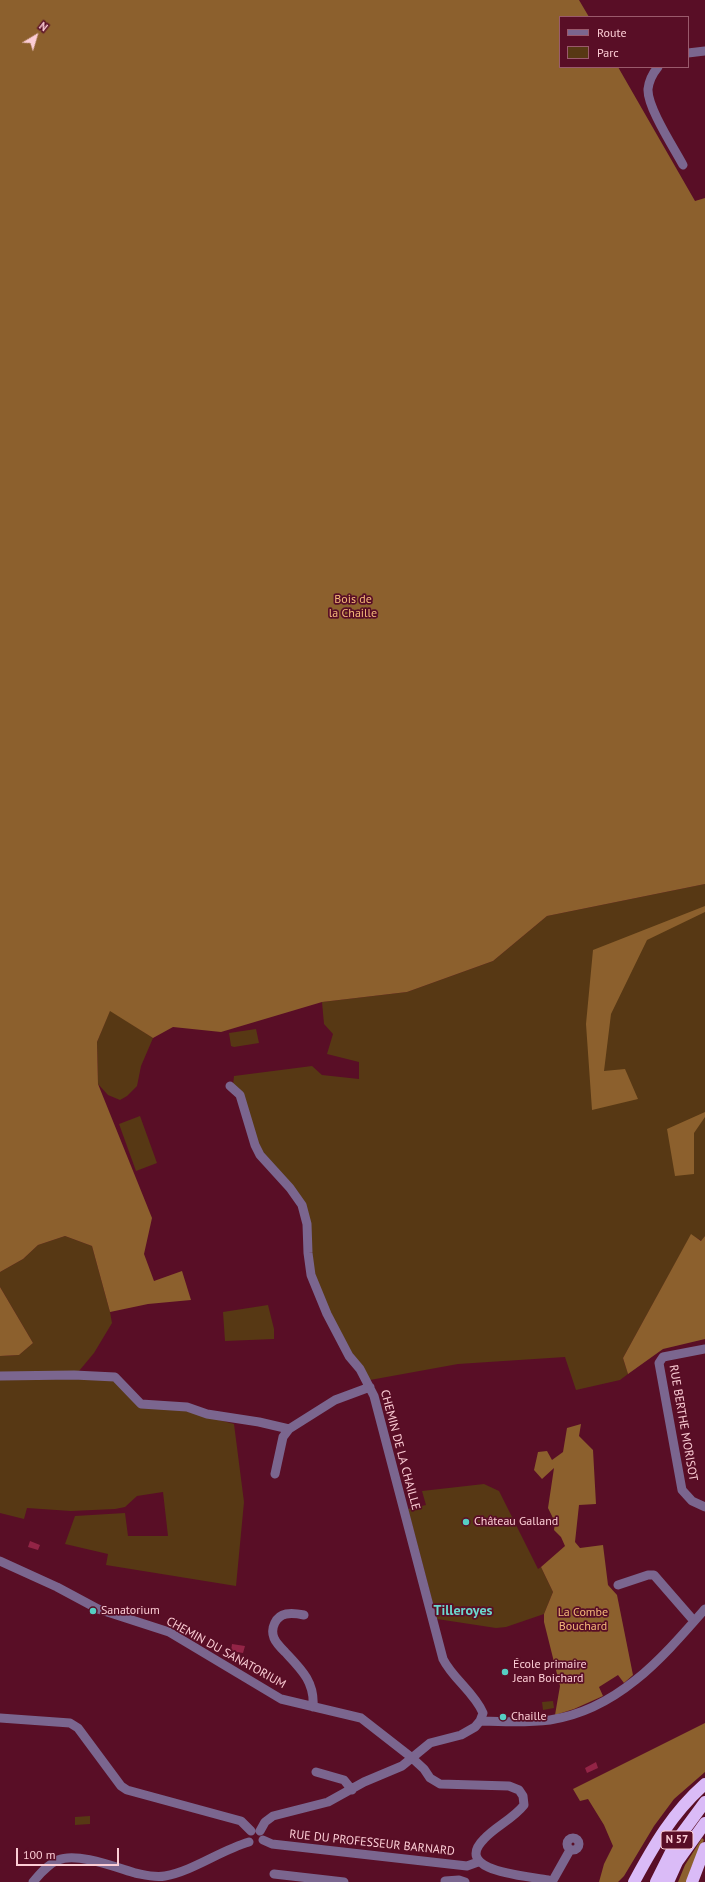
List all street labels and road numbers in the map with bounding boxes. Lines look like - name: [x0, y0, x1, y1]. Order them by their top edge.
- street label: RUE BERTHE MORISOT: [666, 1364, 700, 1482]
- street label: CHEMIN DE LA CHAILLE: [377, 1388, 423, 1512]
- street label: CHEMIN DU SANATORIUM: [164, 1614, 288, 1692]
- street label: RUE DU PROFESSEUR BARNARD: [289, 1827, 455, 1859]
- road number: N 57: [661, 1831, 693, 1849]

